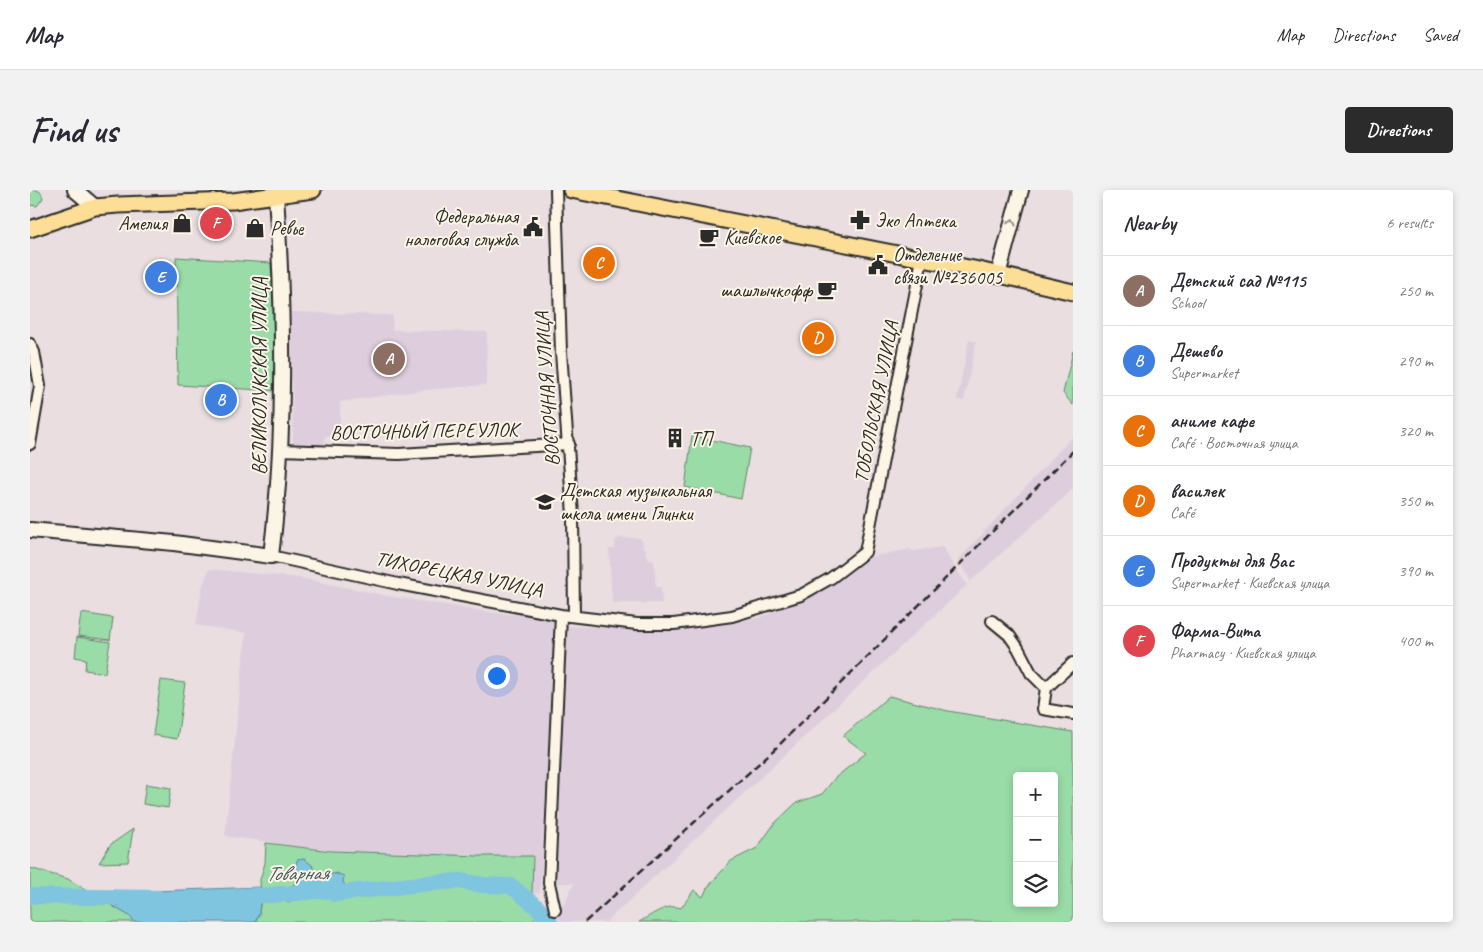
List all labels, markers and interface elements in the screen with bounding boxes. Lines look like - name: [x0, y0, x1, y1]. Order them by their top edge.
- text: Map: [25, 20, 62, 50]
- text: Map: [1277, 24, 1304, 46]
- text: Directions: [1332, 24, 1395, 46]
- text: Saved: [1423, 24, 1458, 46]
- button: Directions: [1345, 107, 1453, 153]
- text: Find us: [30, 108, 117, 153]
- pin: F: [200, 204, 232, 242]
- place label: Федеральная налоговая служба: [404, 204, 520, 252]
- place label: Эко Аптека: [875, 208, 957, 233]
- pharmacy icon: Эко Аптека: [849, 209, 871, 231]
- text: Nearby: [1123, 210, 1176, 236]
- place label: Амелия: [118, 211, 169, 236]
- shop icon: Амелия: [171, 212, 193, 234]
- text: 6 results: [1386, 213, 1433, 233]
- place label: Ревье: [270, 216, 305, 241]
- public building icon: Федеральная налоговая служба: [522, 216, 544, 238]
- shop icon: Ревье: [244, 217, 266, 239]
- one-way arrow: [1007, 219, 1017, 227]
- place label: Киевское: [724, 225, 782, 250]
- cafe icon: Киевское: [698, 226, 720, 248]
- place label: Отделение связи №236005: [893, 242, 1003, 290]
- pin: C: [583, 244, 615, 282]
- public building icon: Отделение связи №236005: [867, 254, 889, 276]
- pin: E: [145, 258, 177, 296]
- text: Детский сад №115: [1170, 269, 1306, 293]
- street label: ВЕЛИКОЛУКСКАЯ УЛИЦА: [247, 276, 272, 475]
- place label: шашлычкофф: [720, 278, 814, 303]
- cafe icon: шашлычкофф: [816, 279, 838, 301]
- text: A: [1135, 281, 1143, 301]
- text: 250 m: [1399, 281, 1433, 301]
- text: School: [1170, 293, 1204, 313]
- street label: ВОСТОЧНАЯ УЛИЦА: [529, 310, 565, 467]
- street label: ТОБОЛЬСКАЯ УЛИЦА: [848, 318, 904, 485]
- pin: D: [802, 319, 834, 357]
- text: Дешево: [1170, 339, 1222, 363]
- pin: A: [373, 340, 405, 378]
- text: B: [1135, 351, 1143, 371]
- text: 290 m: [1399, 351, 1433, 371]
- text: Supermarket: [1170, 363, 1238, 383]
- pin: B: [205, 381, 237, 419]
- text: аниме кафе: [1170, 409, 1254, 433]
- street label: ВОСТОЧНЫЙ ПЕРЕУЛОК: [330, 417, 522, 445]
- text: C: [1135, 421, 1143, 441]
- text: 320 m: [1399, 421, 1433, 441]
- place label: ТП: [690, 426, 714, 451]
- building icon: ТП: [664, 427, 686, 449]
- text: Café · Восточная улица: [1170, 433, 1298, 453]
- place label: Детская музыкальная школа имени Глинки: [560, 478, 713, 526]
- text: василек: [1170, 479, 1224, 503]
- school or university icon: Детская музыкальная школа имени Глинки: [534, 491, 556, 513]
- text: D: [1134, 491, 1144, 511]
- text: 350 m: [1399, 491, 1433, 511]
- text: Café: [1170, 503, 1194, 523]
- street label: ТИХОРЕЦКАЯ УЛИЦА: [373, 546, 545, 603]
- text: Продукты для Вас: [1170, 549, 1295, 573]
- text: E: [1135, 561, 1143, 581]
- text: 390 m: [1399, 561, 1433, 581]
- text: Supermarket · Киевская улица: [1170, 573, 1329, 593]
- text: Фарма-Вита: [1170, 619, 1260, 643]
- text: F: [1135, 631, 1143, 651]
- text: 400 m: [1399, 631, 1433, 651]
- text: Pharmacy · Киевская улица: [1170, 643, 1316, 663]
- your location: [484, 663, 510, 689]
- map controls: [1013, 772, 1058, 907]
- button: +: [1013, 772, 1058, 817]
- button: −: [1013, 817, 1058, 862]
- water label: Товарная: [266, 859, 331, 887]
- button: layers: [1013, 862, 1058, 907]

